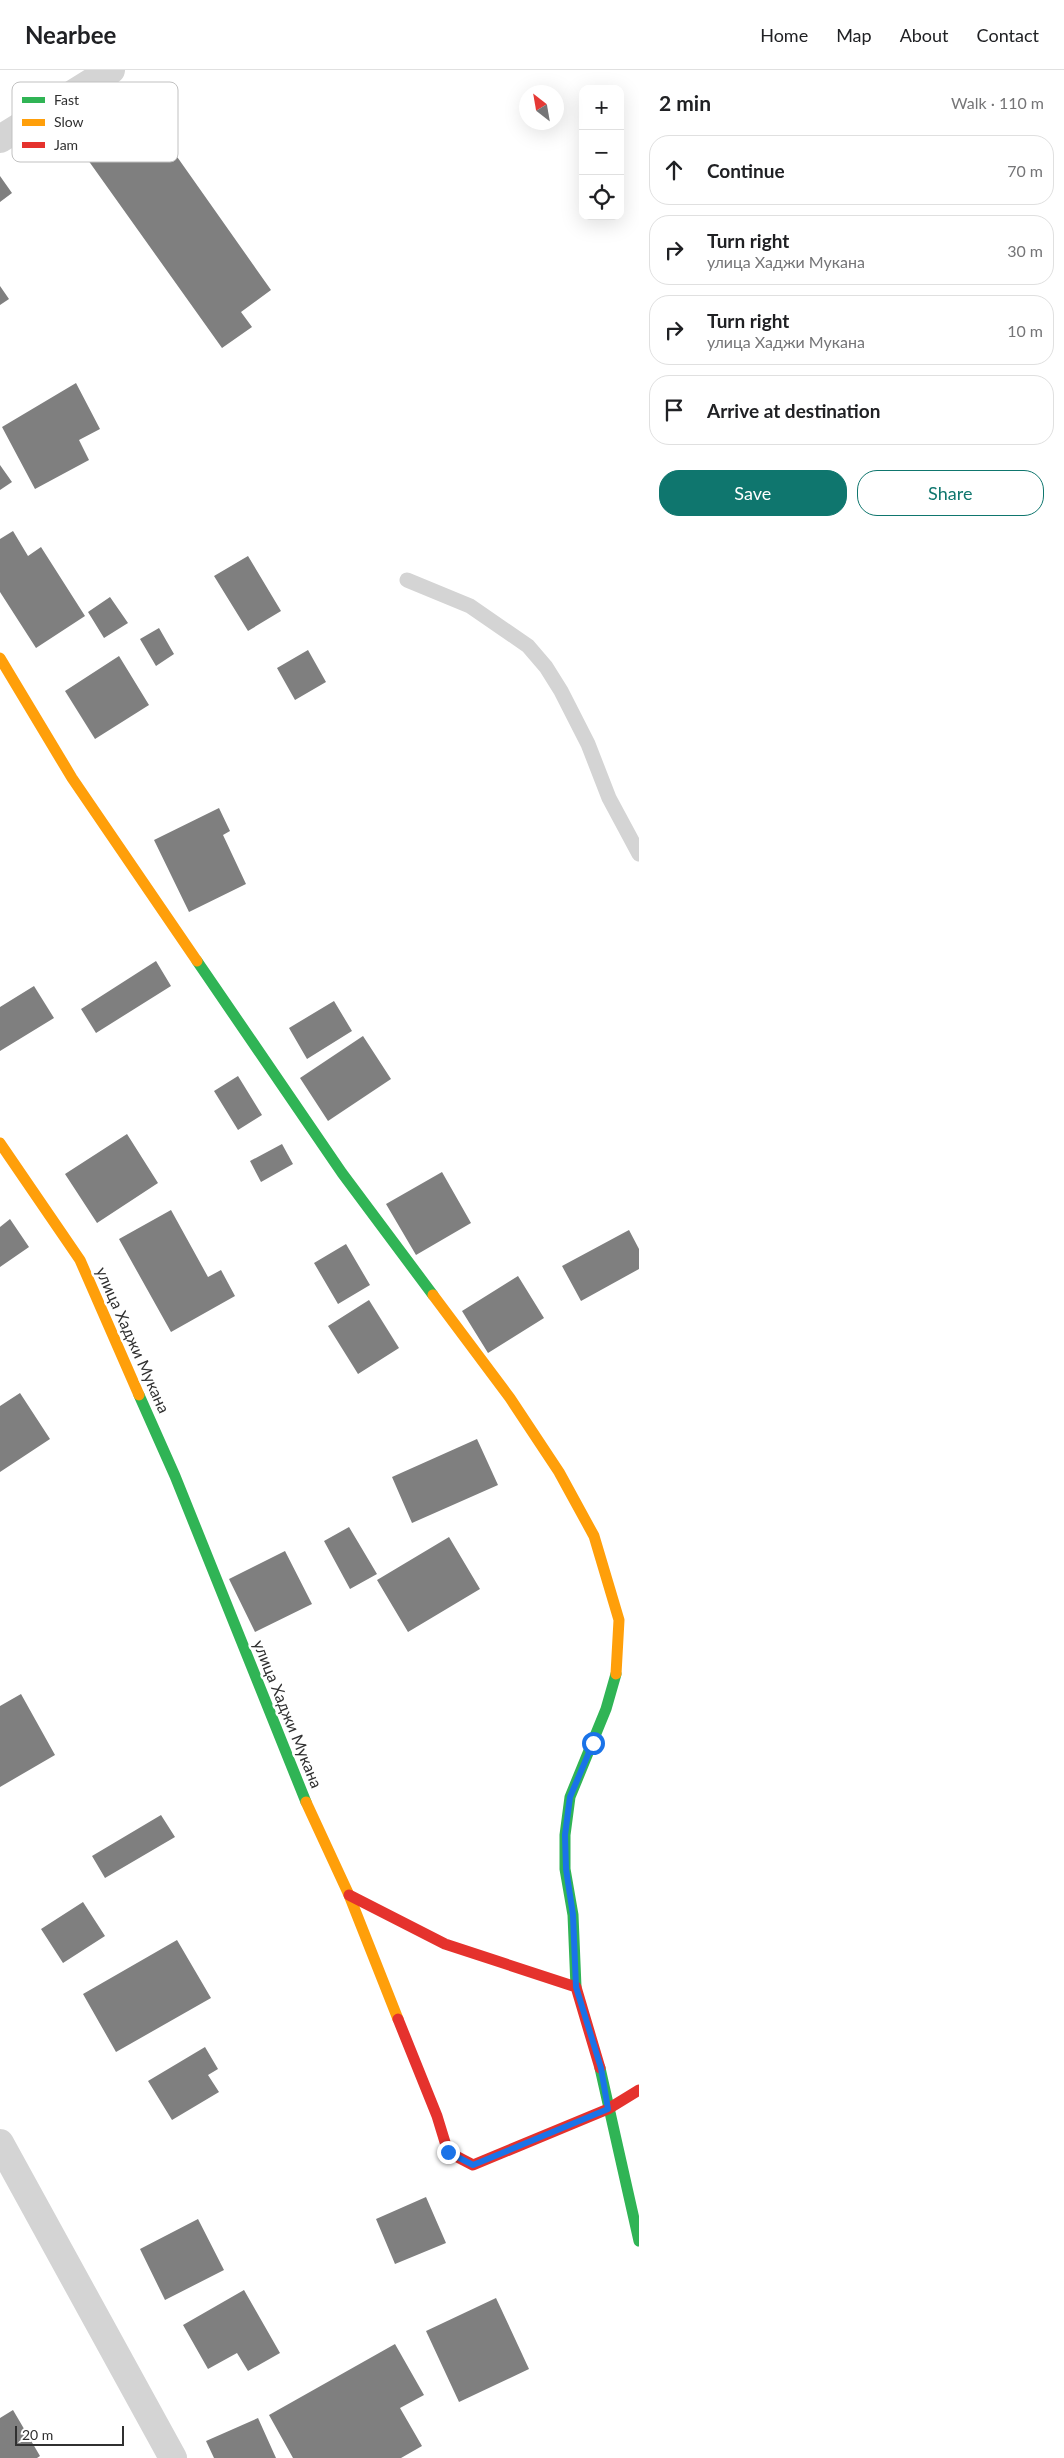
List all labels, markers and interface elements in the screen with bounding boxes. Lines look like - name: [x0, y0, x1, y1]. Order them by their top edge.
- text: Nearbee: [25, 20, 116, 49]
- text: Home: [760, 24, 808, 46]
- text: Map: [836, 24, 872, 46]
- text: About: [900, 24, 949, 46]
- text: Contact: [977, 24, 1039, 46]
- legend: [12, 82, 178, 162]
- north arrow: [519, 85, 564, 130]
- map controls: [579, 85, 624, 220]
- button: +: [579, 85, 624, 130]
- text: 2 min: [659, 90, 711, 115]
- text: Fast: [54, 91, 79, 108]
- text: Walk · 110 m: [951, 93, 1044, 112]
- text: Slow: [54, 113, 84, 130]
- button: −: [579, 130, 624, 175]
- text: Jam: [54, 136, 78, 153]
- icon: ahead: [660, 156, 688, 184]
- text: Continue: [707, 159, 785, 182]
- text: 70 m: [1007, 161, 1043, 180]
- button: locate: [579, 175, 624, 220]
- text: Turn right: [707, 229, 789, 252]
- icon: right: [660, 236, 688, 264]
- text: 30 m: [1007, 241, 1043, 260]
- text: улица Хаджи Мукана: [707, 252, 865, 271]
- text: Turn right: [707, 309, 789, 332]
- icon: right: [660, 316, 688, 344]
- text: 10 m: [1007, 321, 1043, 340]
- text: улица Хаджи Мукана: [707, 332, 865, 351]
- icon: arrive: [660, 396, 688, 424]
- text: Arrive at destination: [707, 399, 880, 422]
- button: Save: [659, 470, 847, 516]
- button: Share: [857, 470, 1044, 516]
- street label: улица Хаджи Мукана: [93, 1264, 174, 1416]
- street label: улица Хаджи Мукана: [250, 1637, 327, 1791]
- route start: [582, 1732, 605, 1755]
- route end: [437, 2141, 460, 2164]
- scale bar: [15, 2423, 124, 2446]
- text: 20 m: [22, 2426, 53, 2443]

